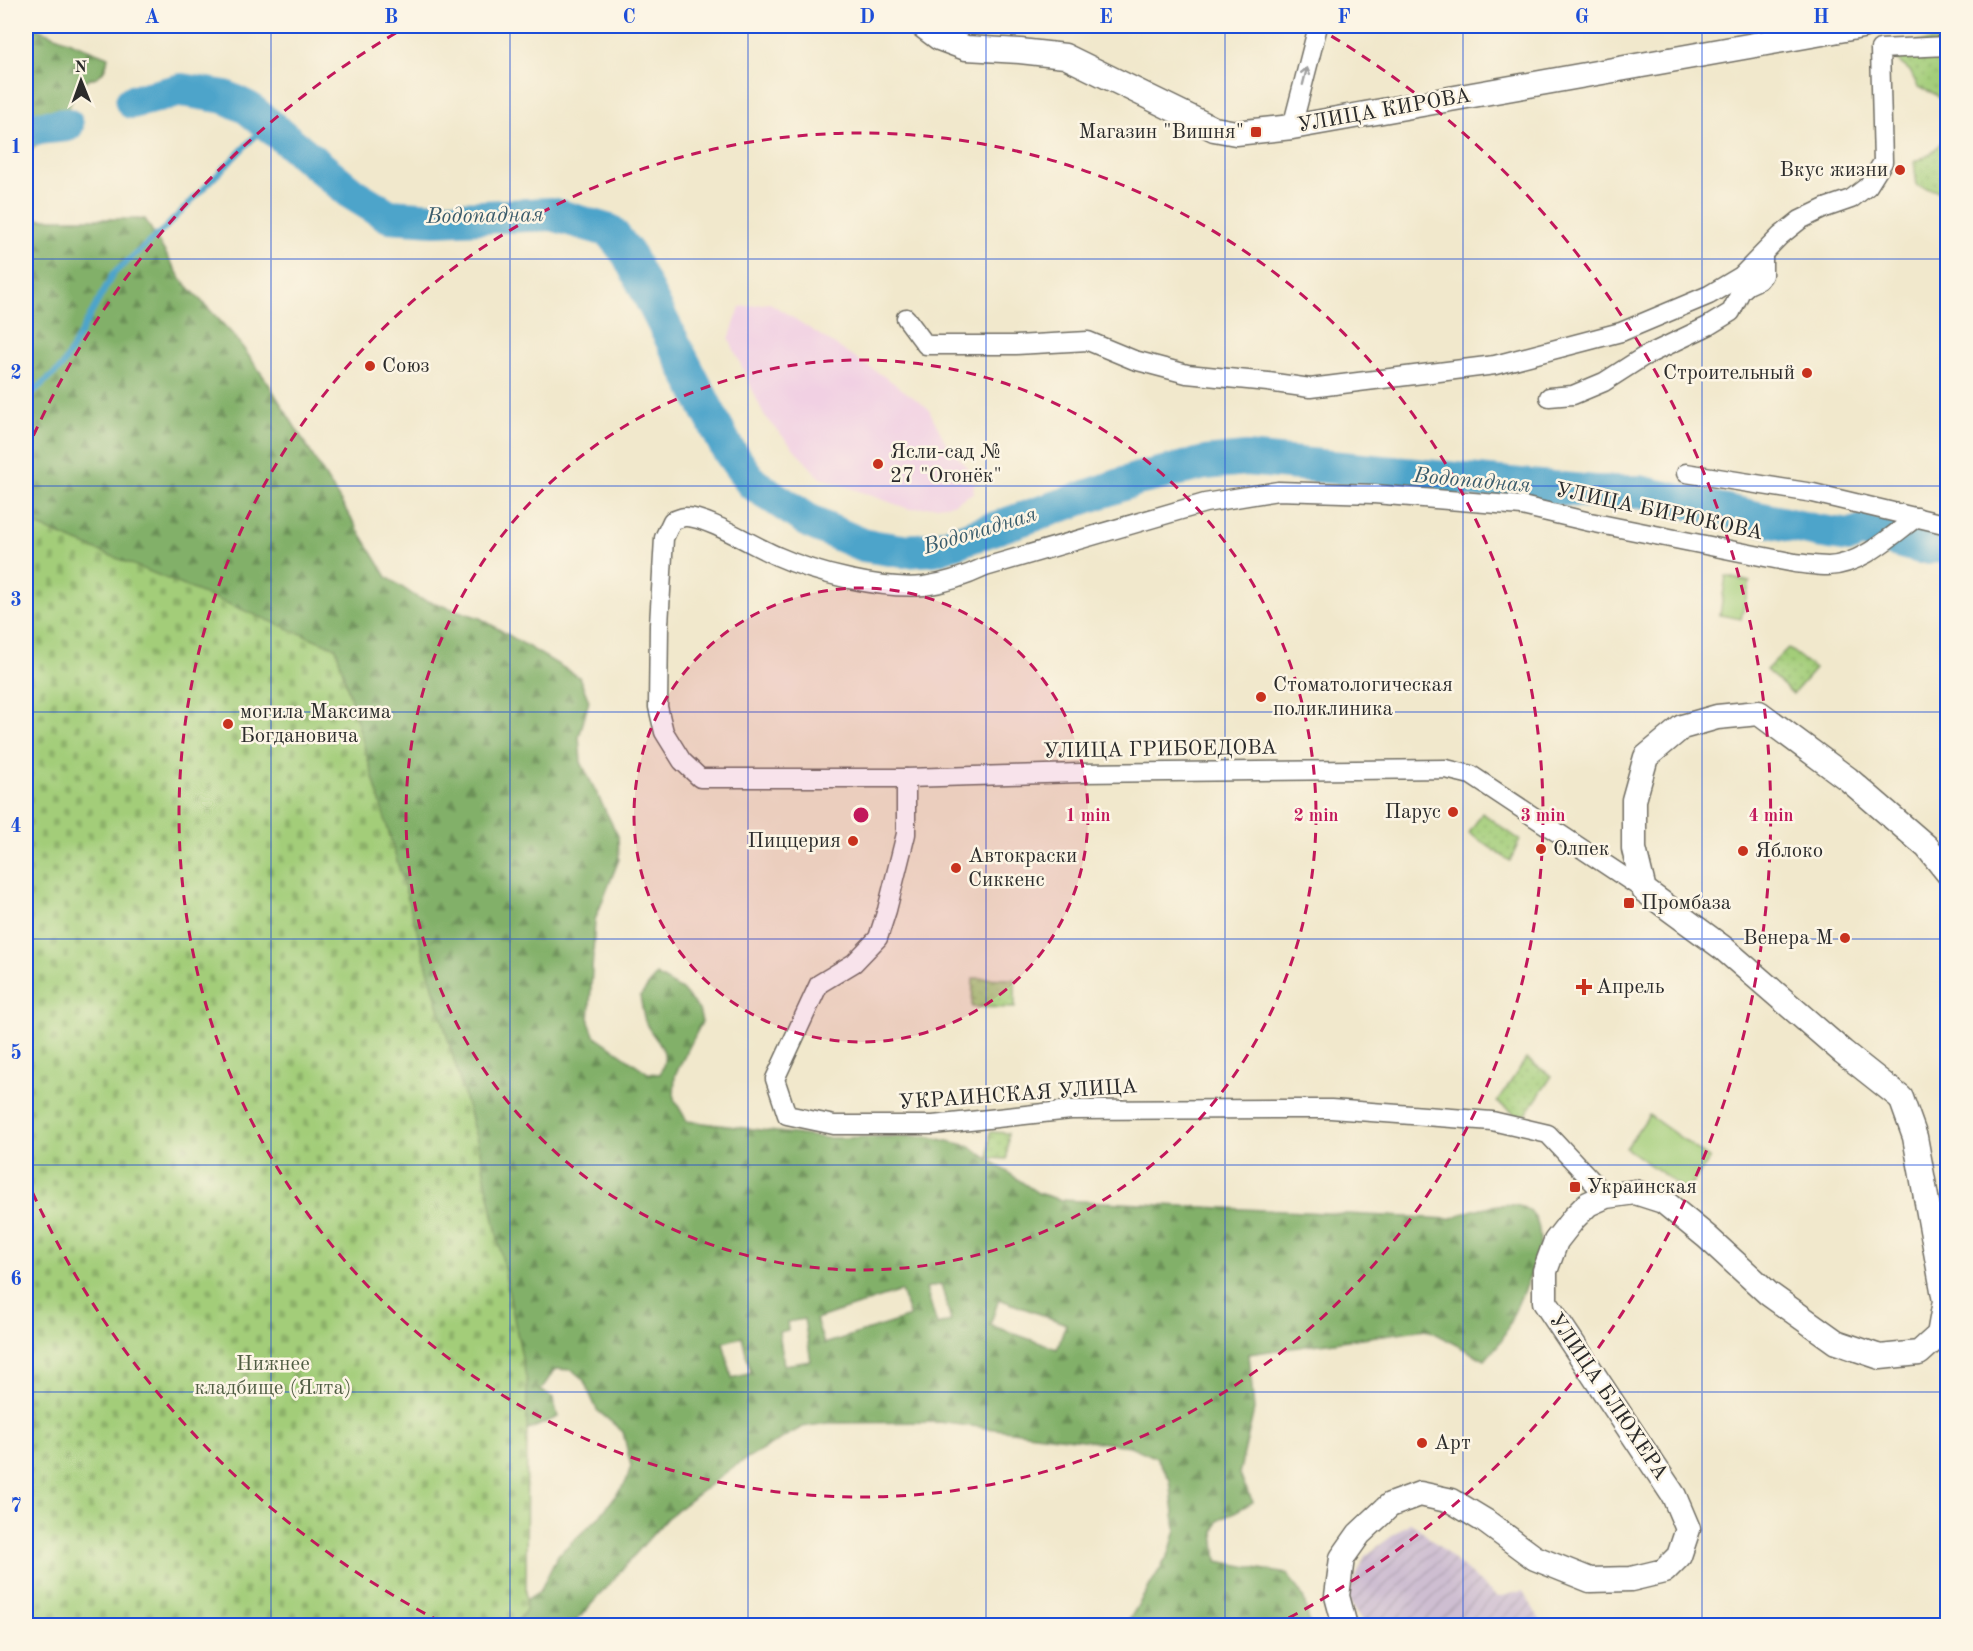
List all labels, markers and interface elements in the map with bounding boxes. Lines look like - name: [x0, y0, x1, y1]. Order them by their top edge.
- text: A: [144, 8, 160, 28]
- text: B: [384, 8, 398, 28]
- text: C: [622, 8, 636, 28]
- text: D: [859, 8, 875, 28]
- text: E: [1099, 8, 1113, 28]
- text: F: [1337, 8, 1351, 28]
- text: G: [1575, 8, 1589, 28]
- text: H: [1813, 8, 1829, 28]
- north arrow: [51, 51, 111, 111]
- text: N: [75, 60, 88, 76]
- one-way arrow: [1299, 67, 1311, 86]
- street label: УЛИЦА КИРОВА: [1296, 85, 1472, 137]
- place label: Магазин "Вишня": [1079, 122, 1244, 143]
- marker: Магазин "Вишня": [1249, 125, 1263, 139]
- text: 1: [10, 138, 22, 158]
- place label: Вкус жизни: [1780, 160, 1888, 181]
- marker: Вкус жизни: [1893, 163, 1907, 177]
- water label: Водопадная: [425, 204, 544, 228]
- place label: Союз: [382, 356, 430, 377]
- marker: Союз: [363, 359, 377, 373]
- place label: Строительный: [1663, 363, 1795, 384]
- text: 2: [10, 364, 22, 384]
- marker: Строительный: [1800, 366, 1814, 380]
- place label: Ясли-сад № 27 "Огонёк": [890, 442, 1003, 487]
- marker: Ясли-сад № 27 "Огонёк": [871, 457, 885, 471]
- water label: Водопадная: [1411, 465, 1532, 497]
- street label: УЛИЦА БИРЮКОВА: [1553, 480, 1765, 544]
- water label: Водопадная: [919, 503, 1040, 559]
- text: 3: [10, 591, 22, 611]
- place label: Стоматологическая поликлиника: [1273, 675, 1453, 720]
- marker: Стоматологическая поликлиника: [1254, 690, 1268, 704]
- place label: могила Максима Богдановича: [240, 702, 391, 747]
- marker: могила Максима Богдановича: [221, 717, 235, 731]
- street label: УЛИЦА ГРИБОЕДОВА: [1043, 737, 1277, 763]
- place label: Парус: [1384, 802, 1441, 823]
- centre of rings: [851, 805, 871, 825]
- marker: Парус: [1446, 805, 1460, 819]
- text: 1 min: [1065, 807, 1111, 825]
- text: 2 min: [1293, 807, 1339, 825]
- text: 3 min: [1520, 807, 1566, 825]
- text: 4 min: [1748, 807, 1794, 825]
- text: 4: [10, 817, 22, 837]
- place label: Пиццерия: [747, 831, 841, 852]
- marker: Пиццерия: [846, 834, 860, 848]
- place label: Олпек: [1553, 839, 1610, 860]
- place label: Яблоко: [1755, 841, 1823, 862]
- marker: Олпек: [1534, 842, 1548, 856]
- marker: Яблоко: [1736, 844, 1750, 858]
- place label: Автокраски Сиккенс: [968, 846, 1077, 891]
- marker: Автокраски Сиккенс: [949, 861, 963, 875]
- place label: Промбаза: [1641, 893, 1731, 914]
- marker: Промбаза: [1622, 896, 1636, 910]
- place label: Венера М: [1743, 928, 1833, 949]
- marker: Венера М: [1838, 931, 1852, 945]
- place label: Апрель: [1596, 977, 1665, 998]
- marker: Апрель: [1577, 980, 1591, 994]
- text: 5: [10, 1043, 22, 1064]
- street label: УКРАИНСКАЯ УЛИЦА: [898, 1076, 1138, 1114]
- place label: Украинская: [1587, 1177, 1697, 1198]
- marker: Украинская: [1568, 1180, 1582, 1194]
- text: 6: [10, 1270, 22, 1290]
- street label: УЛИЦА БЛЮХЕРА: [1544, 1310, 1672, 1484]
- park label: Нижнее кладбище (Ялта): [194, 1354, 352, 1399]
- place label: Арт: [1434, 1433, 1471, 1454]
- marker: Арт: [1415, 1436, 1429, 1450]
- text: 7: [10, 1497, 22, 1517]

